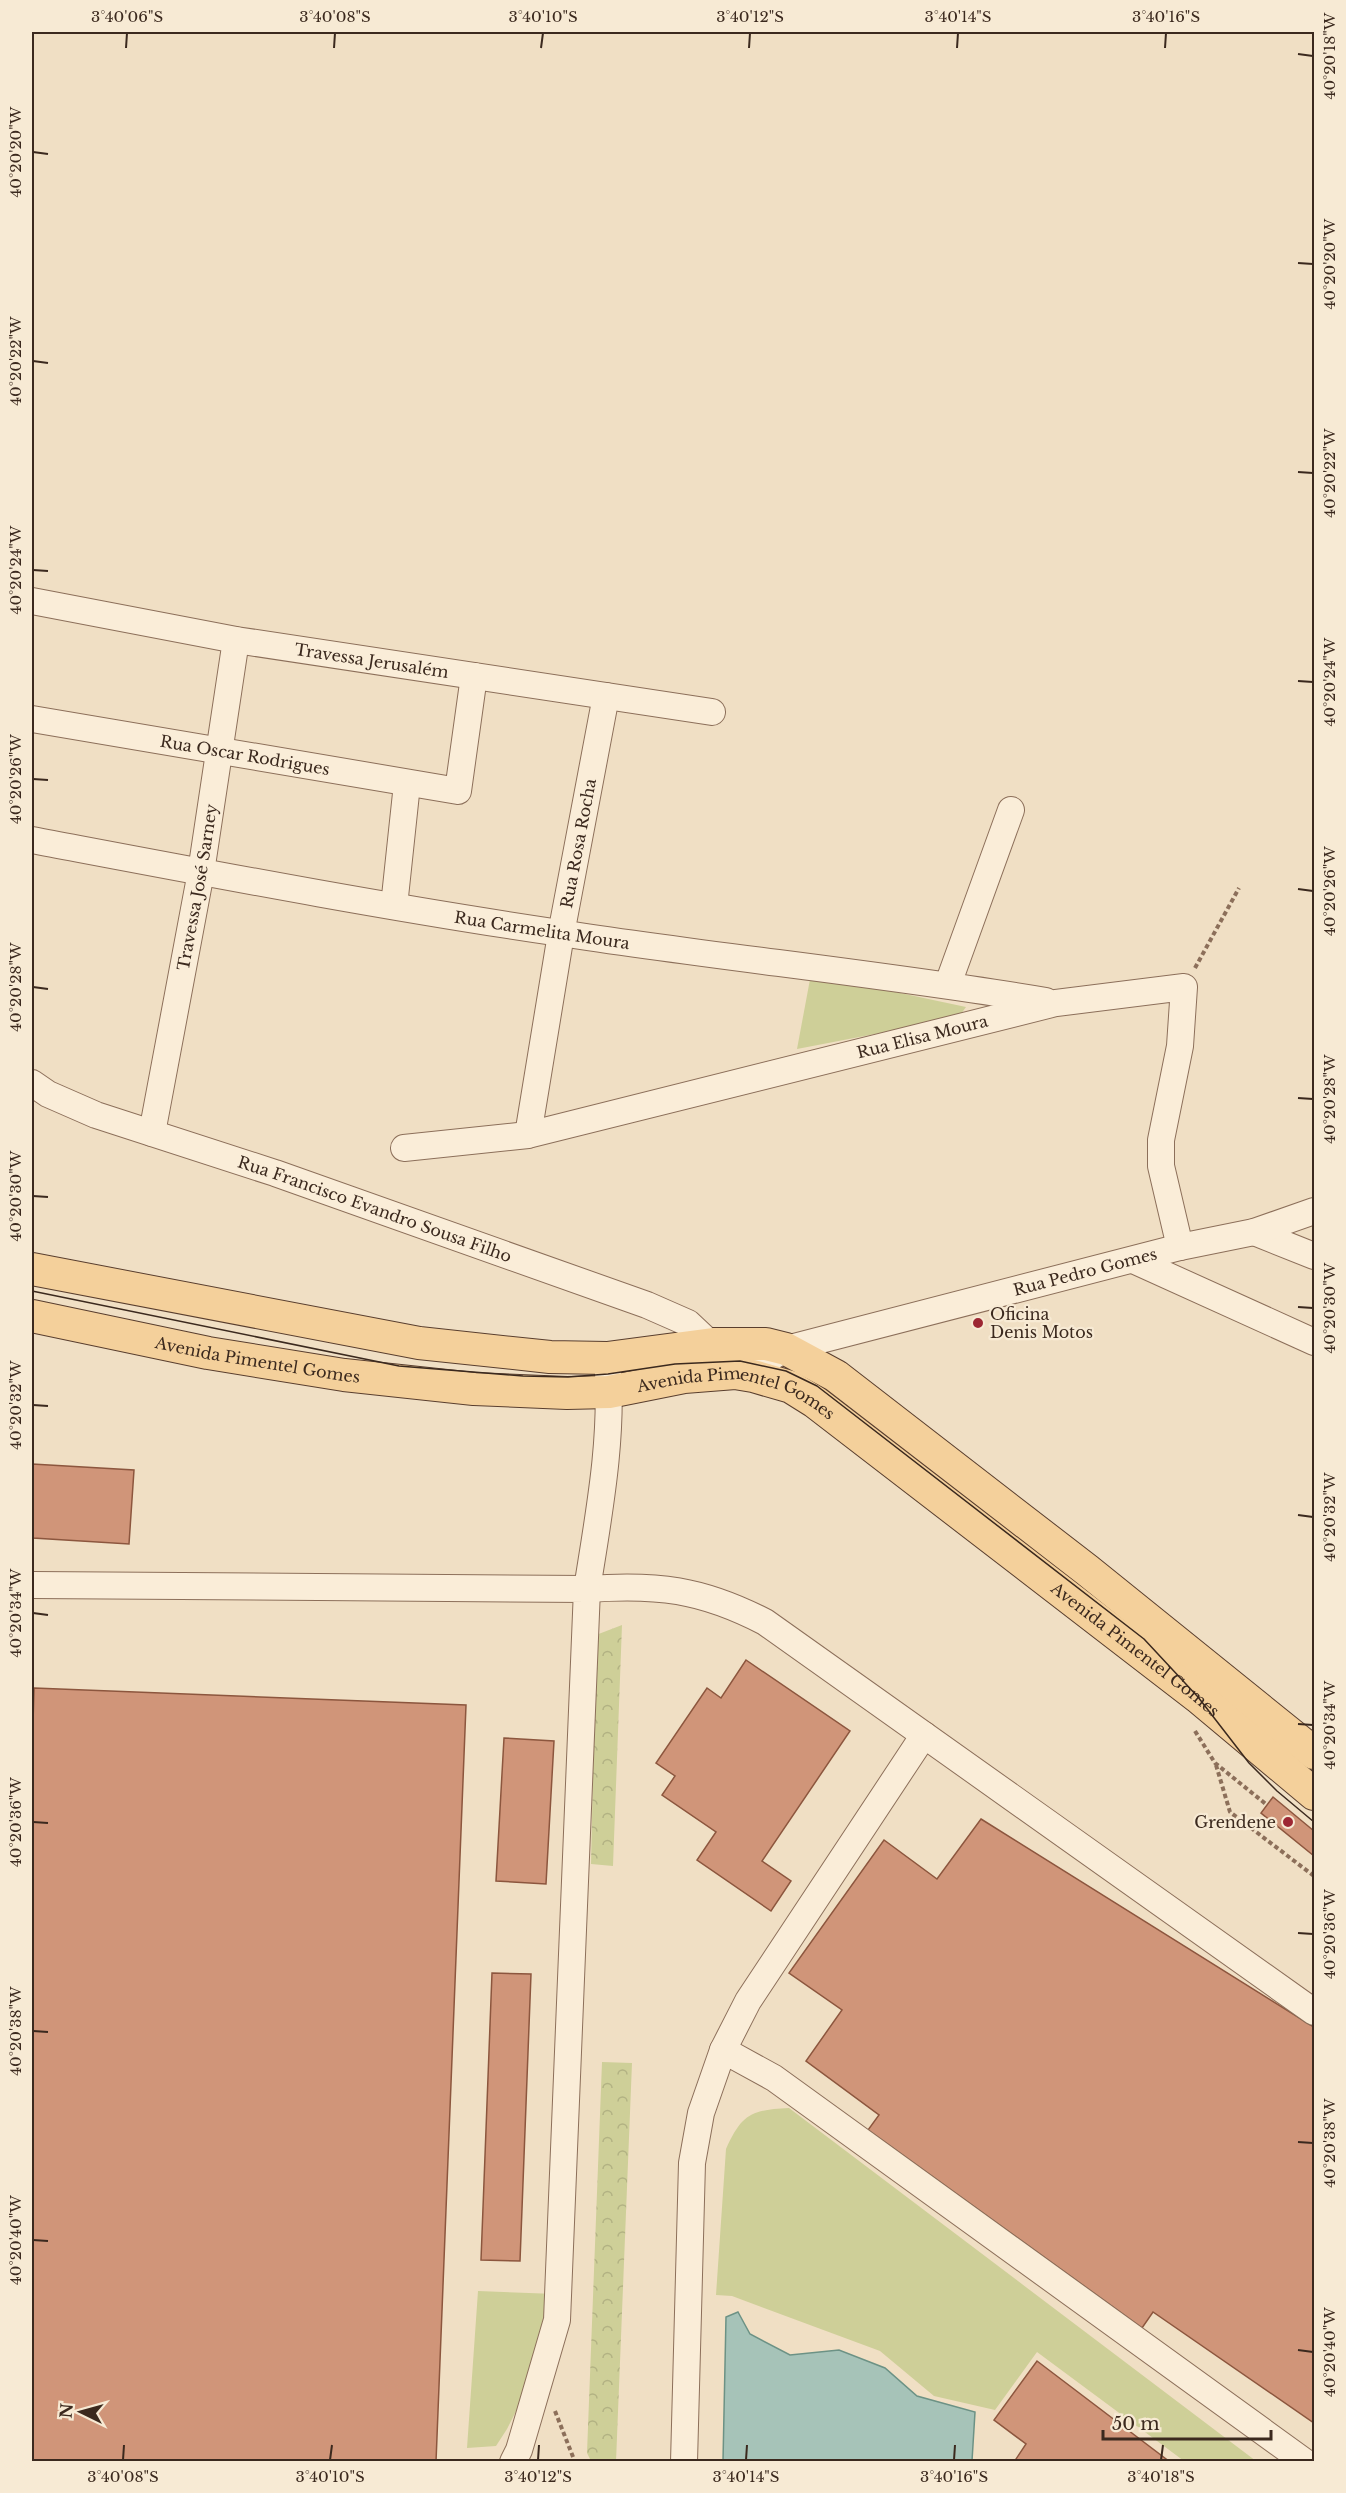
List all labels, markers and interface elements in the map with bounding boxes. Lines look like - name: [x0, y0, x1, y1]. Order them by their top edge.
- text: 3°40'06"S: [91, 7, 163, 26]
- text: 3°40'08"S: [299, 7, 371, 26]
- text: 3°40'10"S: [508, 7, 578, 26]
- text: 3°40'12"S: [716, 7, 784, 26]
- text: 3°40'14"S: [924, 7, 992, 26]
- text: 3°40'16"S: [1132, 7, 1200, 26]
- text: 40°20'18"W: [1320, 12, 1339, 99]
- text: 40°20'20"W: [6, 106, 25, 197]
- text: 40°20'20"W: [1320, 218, 1339, 309]
- text: 40°20'22"W: [6, 316, 25, 406]
- text: 40°20'22"W: [1320, 428, 1339, 518]
- text: 40°20'24"W: [6, 525, 25, 614]
- text: 40°20'24"W: [1320, 637, 1339, 726]
- street label: Travessa Jerusalém: [293, 639, 450, 682]
- street label: Rua Oscar Rodrigues: [159, 731, 331, 779]
- text: 40°20'26"W: [6, 734, 25, 824]
- street label: Rua Rosa Rocha: [556, 777, 600, 910]
- street label: Travessa José Sarney: [173, 802, 221, 972]
- text: 40°20'26"W: [1320, 846, 1339, 936]
- street label: Rua Carmelita Moura: [453, 907, 631, 953]
- text: 40°20'28"W: [6, 942, 25, 1032]
- street label: Rua Elisa Moura: [855, 1010, 990, 1062]
- text: 40°20'28"W: [1320, 1054, 1339, 1144]
- text: 40°20'30"W: [6, 1150, 25, 1241]
- street label: Rua Francisco Evandro Sousa Filho: [235, 1152, 514, 1266]
- street label: Rua Pedro Gomes: [1011, 1243, 1159, 1300]
- text: 40°20'30"W: [1320, 1262, 1339, 1353]
- place label: Oficina Denis Motos: [990, 1304, 1093, 1342]
- marker: Oficina Denis Motos: [971, 1316, 985, 1330]
- street label: Avenida Pimentel Gomes: [152, 1332, 361, 1387]
- text: 40°20'32"W: [6, 1360, 25, 1450]
- street label: Avenida Pimentel Gomes: [634, 1363, 839, 1424]
- text: 40°20'32"W: [1320, 1472, 1339, 1562]
- text: 40°20'34"W: [6, 1568, 25, 1657]
- street label: Avenida Pimentel Gomes: [1047, 1577, 1224, 1721]
- text: 40°20'34"W: [1320, 1680, 1339, 1769]
- text: 40°20'36"W: [6, 1777, 25, 1867]
- place label: Grendene: [1194, 1812, 1276, 1832]
- marker: Grendene: [1281, 1815, 1295, 1829]
- text: 40°20'36"W: [1320, 1889, 1339, 1979]
- text: 40°20'38"W: [6, 1986, 25, 2076]
- text: 40°20'38"W: [1320, 2098, 1339, 2188]
- text: 40°20'40"W: [6, 2195, 25, 2285]
- text: 40°20'40"W: [1320, 2307, 1339, 2397]
- north arrow: [51, 2382, 111, 2442]
- text: N: [55, 2402, 77, 2419]
- scale bar: [1103, 2403, 1271, 2441]
- text: 50 m: [1112, 2413, 1160, 2435]
- text: 3°40'08"S: [87, 2467, 159, 2486]
- text: 3°40'10"S: [295, 2467, 365, 2486]
- text: 3°40'12"S: [504, 2467, 572, 2486]
- text: 3°40'14"S: [712, 2467, 780, 2486]
- text: 3°40'16"S: [920, 2467, 988, 2486]
- text: 3°40'18"S: [1127, 2467, 1195, 2486]

